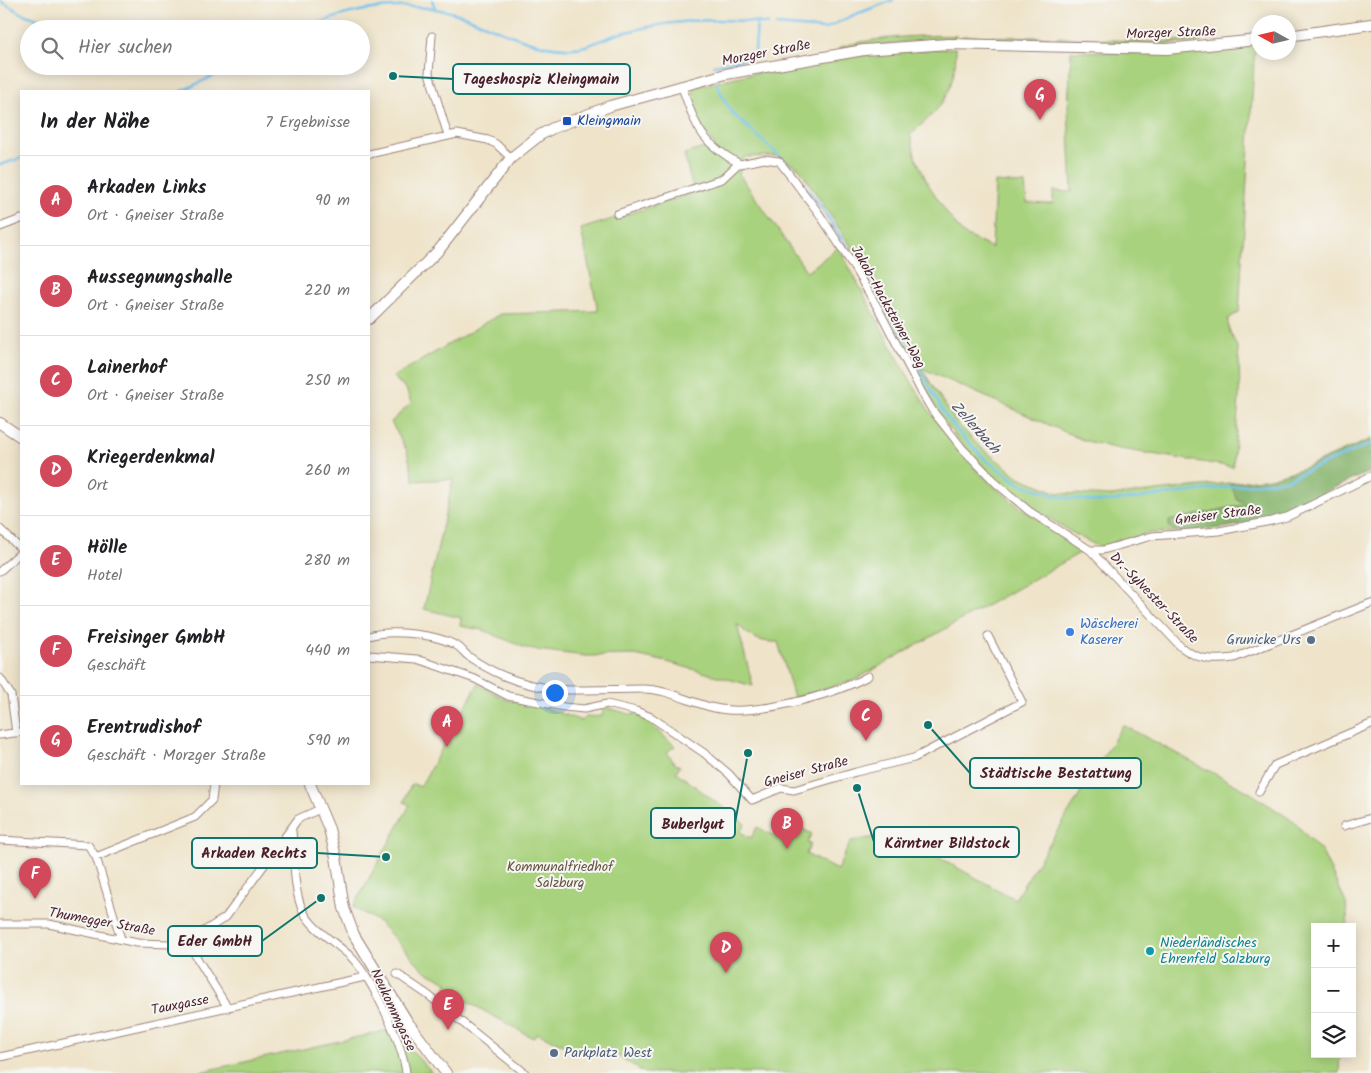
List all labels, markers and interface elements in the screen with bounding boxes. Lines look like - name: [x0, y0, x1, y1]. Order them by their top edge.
- north arrow: [1251, 15, 1296, 60]
- search box: [20, 20, 370, 75]
- street label: Morzger Straße: [1126, 20, 1217, 46]
- text: Hier suchen: [78, 33, 172, 63]
- street label: Morzger Straße: [720, 33, 813, 72]
- icon: search: [38, 34, 66, 62]
- callout: Tageshospiz Kleingmain: [453, 64, 630, 94]
- text: Tageshospiz Kleingmain: [463, 68, 619, 92]
- pin: G: [1024, 79, 1056, 120]
- text: In der Nähe: [40, 106, 150, 139]
- text: 7 Ergebnisse: [265, 110, 350, 135]
- place label: Kleingmain: [577, 110, 641, 132]
- marker: Kleingmain: [561, 115, 573, 127]
- text: Arkaden Links: [87, 173, 206, 203]
- text: A: [51, 188, 61, 213]
- text: 90 m: [315, 188, 350, 213]
- text: Ort · Gneiser Straße: [87, 203, 224, 228]
- street label: Jakob-Hacksteiner-Weg: [845, 241, 931, 373]
- text: Aussegnungshalle: [87, 263, 232, 293]
- text: B: [51, 278, 61, 303]
- text: 220 m: [304, 278, 350, 303]
- text: Ort · Gneiser Straße: [87, 293, 224, 318]
- text: Lainerhof: [87, 353, 166, 383]
- text: C: [51, 368, 61, 393]
- text: 250 m: [305, 368, 350, 393]
- text: Ort · Gneiser Straße: [87, 383, 224, 408]
- water label: Zellerbach: [944, 396, 1007, 462]
- text: Kriegerdenkmal: [87, 443, 215, 473]
- text: D: [51, 458, 61, 483]
- text: 260 m: [305, 458, 350, 483]
- text: Ort: [87, 473, 108, 498]
- street label: Gneiser Straße: [1174, 499, 1263, 531]
- text: Hölle: [87, 533, 127, 563]
- street label: Dr.-Sylvester-Straße: [1104, 547, 1204, 649]
- text: E: [52, 548, 60, 573]
- text: 280 m: [304, 548, 350, 573]
- text: Hotel: [87, 563, 122, 588]
- place label: Wäscherei Kaserer: [1080, 613, 1138, 651]
- text: Freisinger GmbH: [87, 623, 225, 653]
- marker: Wäscherei Kaserer: [1064, 626, 1076, 638]
- place label: Grunicke Urs: [1227, 629, 1301, 651]
- marker: Grunicke Urs: [1305, 634, 1317, 646]
- text: F: [52, 638, 60, 663]
- text: 440 m: [305, 638, 350, 663]
- text: Geschäft: [87, 653, 146, 678]
- your location: [542, 680, 568, 706]
- pin: C: [850, 700, 882, 741]
- pin: A: [431, 706, 463, 747]
- text: Erentrudishof: [87, 713, 201, 743]
- text: G: [51, 728, 61, 753]
- text: 590 m: [306, 728, 350, 753]
- text: Geschäft · Morzger Straße: [87, 743, 266, 768]
- street label: Gneiser Straße: [761, 750, 851, 794]
- callout: Städtische Bestattung: [970, 758, 1141, 788]
- text: Städtische Bestattung: [980, 762, 1132, 786]
- callout: Buberlgut: [651, 808, 735, 838]
- pin: B: [771, 808, 803, 849]
- text: Buberlgut: [661, 813, 725, 837]
- callout: Kärntner Bildstock: [874, 827, 1019, 857]
- text: Kärntner Bildstock: [885, 832, 1010, 856]
- callout: Arkaden Rechts: [192, 838, 317, 868]
- text: Arkaden Rechts: [201, 842, 307, 866]
- park label: Kommunalfriedhof Salzburg: [507, 856, 615, 894]
- pin: F: [19, 858, 51, 899]
- street label: Thumegger Straße: [47, 902, 158, 942]
- map controls: [1311, 923, 1356, 1058]
- button: +: [1311, 923, 1356, 968]
- callout: Eder GmbH: [168, 926, 262, 956]
- text: Eder GmbH: [178, 930, 252, 954]
- pin: D: [710, 932, 742, 973]
- place label: Niederländisches Ehrenfeld Salzburg: [1160, 932, 1271, 970]
- marker: Niederländisches Ehrenfeld Salzburg: [1144, 945, 1156, 957]
- street label: Neukommgasse: [364, 965, 422, 1056]
- button: −: [1311, 968, 1356, 1013]
- street label: Tauxgasse: [149, 989, 211, 1021]
- pin: E: [432, 989, 464, 1030]
- button: layers: [1311, 1013, 1356, 1058]
- place label: Parkplatz West: [564, 1042, 652, 1064]
- marker: Parkplatz West: [548, 1047, 560, 1059]

